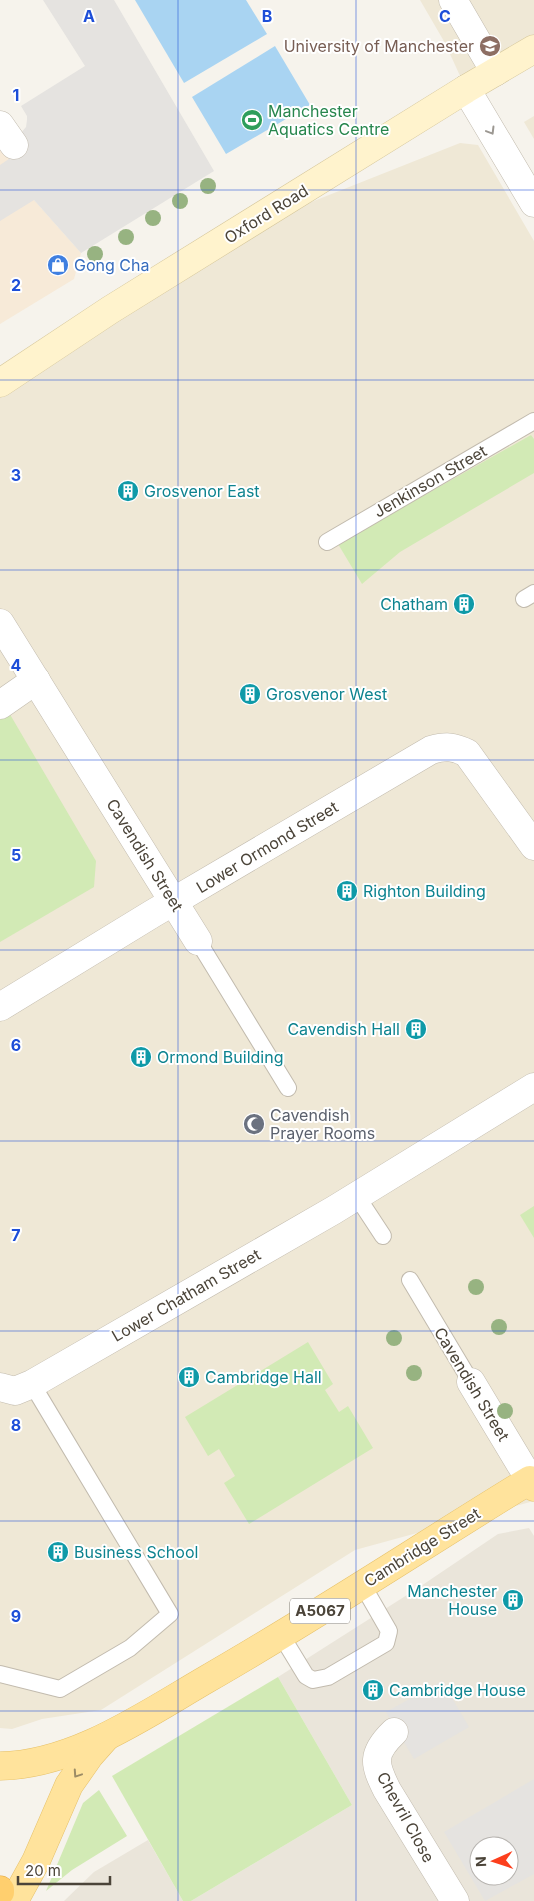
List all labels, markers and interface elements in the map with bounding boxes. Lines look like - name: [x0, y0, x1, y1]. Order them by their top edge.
- text: A: [83, 6, 95, 26]
- text: B: [262, 6, 272, 26]
- text: C: [439, 6, 451, 26]
- school or university icon: University of Manchester: [478, 34, 502, 58]
- place label: University of Manchester: [284, 36, 474, 56]
- text: 1: [13, 85, 19, 105]
- place label: Manchester Aquatics Centre: [268, 101, 389, 139]
- sports icon: Manchester Aquatics Centre: [240, 108, 264, 132]
- one-way arrow: [484, 125, 494, 134]
- street label: Oxford Road: [220, 180, 312, 248]
- shop icon: Gong Cha: [46, 253, 70, 277]
- place label: Gong Cha: [74, 255, 149, 275]
- text: 2: [11, 275, 21, 295]
- street label: Jenkinson Street: [370, 441, 490, 521]
- text: 3: [11, 465, 21, 485]
- building icon: Grosvenor East: [116, 479, 140, 503]
- place label: Grosvenor East: [144, 481, 260, 501]
- building icon: Chatham: [452, 592, 476, 616]
- place label: Chatham: [380, 594, 448, 614]
- text: 4: [11, 655, 22, 675]
- building icon: Grosvenor West: [238, 682, 262, 706]
- place label: Grosvenor West: [266, 684, 387, 704]
- street label: Cavendish Street: [102, 795, 188, 915]
- street label: Lower Ormond Street: [192, 797, 342, 897]
- text: 5: [11, 845, 21, 865]
- building icon: Righton Building: [335, 879, 359, 903]
- place label: Righton Building: [363, 881, 486, 901]
- building icon: Cavendish Hall: [404, 1017, 428, 1041]
- place label: Cavendish Hall: [287, 1019, 400, 1039]
- text: 6: [11, 1035, 21, 1055]
- building icon: Ormond Building: [129, 1045, 153, 1069]
- place label: Ormond Building: [157, 1047, 283, 1067]
- place label: Cavendish Prayer Rooms: [270, 1105, 375, 1143]
- mosque icon: Cavendish Prayer Rooms: [242, 1112, 266, 1136]
- text: 7: [11, 1225, 21, 1245]
- street label: Lower Chatham Street: [108, 1244, 264, 1346]
- street label: Cavendish Street: [430, 1324, 514, 1444]
- building icon: Cambridge Hall: [177, 1365, 201, 1389]
- place label: Cambridge Hall: [205, 1367, 322, 1387]
- text: 8: [11, 1415, 21, 1435]
- street label: Cambridge Street: [360, 1503, 484, 1591]
- building icon: Business School: [46, 1540, 70, 1564]
- place label: Business School: [74, 1542, 198, 1562]
- place label: Manchester House: [407, 1581, 497, 1619]
- building icon: Manchester House: [501, 1588, 525, 1612]
- road number: A5067: [290, 1598, 350, 1624]
- text: 9: [11, 1606, 21, 1626]
- building icon: Cambridge House: [361, 1678, 385, 1702]
- place label: Cambridge House: [389, 1680, 526, 1700]
- one-way arrow: [74, 1768, 83, 1778]
- street label: Chevril Close: [373, 1768, 439, 1866]
- north arrow: [469, 1836, 519, 1886]
- scale bar: [18, 1854, 110, 1886]
- text: N: [472, 1856, 489, 1867]
- text: 20 m: [25, 1861, 61, 1880]

